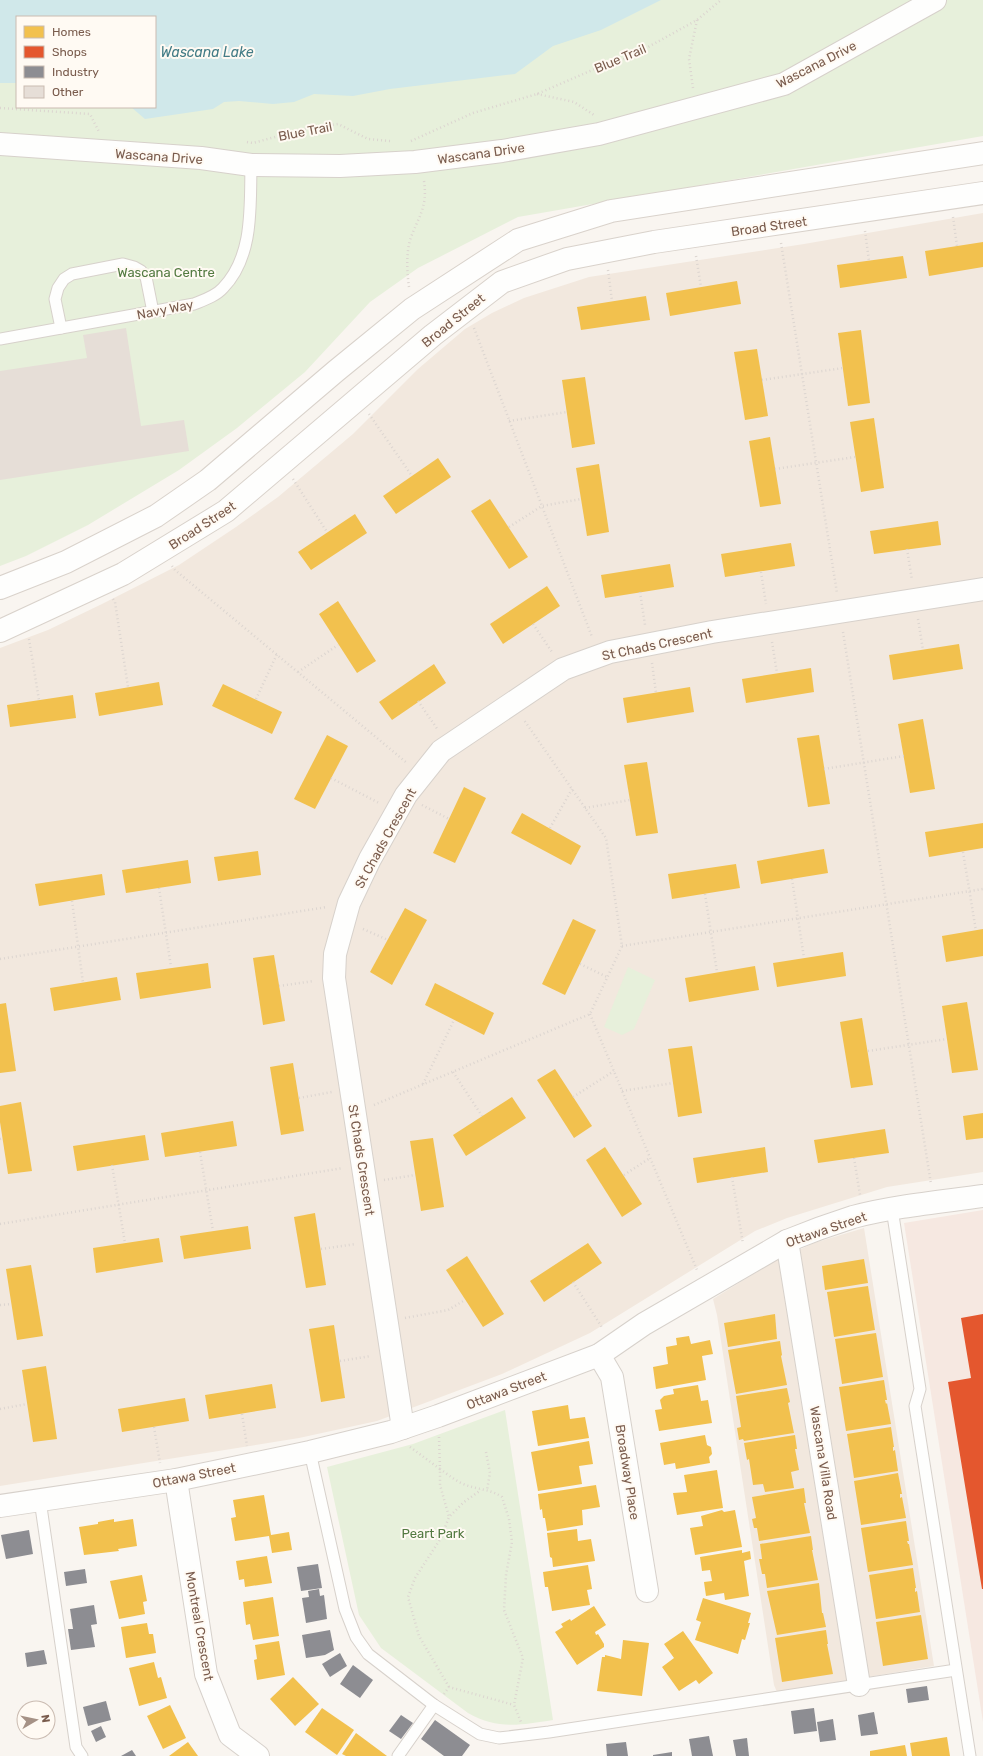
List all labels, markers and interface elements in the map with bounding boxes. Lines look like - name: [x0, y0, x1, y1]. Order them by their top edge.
- legend: [16, 16, 156, 108]
- text: Homes: [52, 25, 91, 39]
- street label: Wascana Drive: [774, 38, 859, 91]
- street label: Blue Trail: [592, 41, 648, 76]
- water label: Wascana Lake: [160, 44, 254, 61]
- text: Shops: [52, 45, 87, 59]
- text: Industry: [52, 65, 99, 79]
- text: Other: [52, 85, 84, 99]
- street label: Blue Trail: [277, 119, 333, 144]
- street label: Wascana Drive: [437, 140, 526, 167]
- street label: Wascana Drive: [115, 146, 203, 167]
- street label: Broad Street: [730, 214, 808, 239]
- park label: Wascana Centre: [117, 265, 215, 280]
- street label: Broad Street: [419, 290, 488, 350]
- street label: Navy Way: [135, 297, 195, 322]
- street label: Broad Street: [166, 498, 238, 553]
- street label: St Chads Crescent: [601, 625, 714, 664]
- street label: St Chads Crescent: [352, 785, 419, 891]
- street label: St Chads Crescent: [345, 1103, 378, 1217]
- street label: Ottawa Street: [784, 1209, 868, 1250]
- street label: Ottawa Street: [464, 1368, 548, 1413]
- street label: Wascana Villa Road: [807, 1405, 840, 1521]
- street label: Broadway Place: [613, 1423, 642, 1521]
- street label: Ottawa Street: [151, 1460, 237, 1491]
- park label: Peart Park: [402, 1526, 465, 1541]
- street label: Montreal Crescent: [182, 1570, 217, 1682]
- north arrow: [16, 1700, 56, 1740]
- text: N: [38, 1714, 52, 1724]

